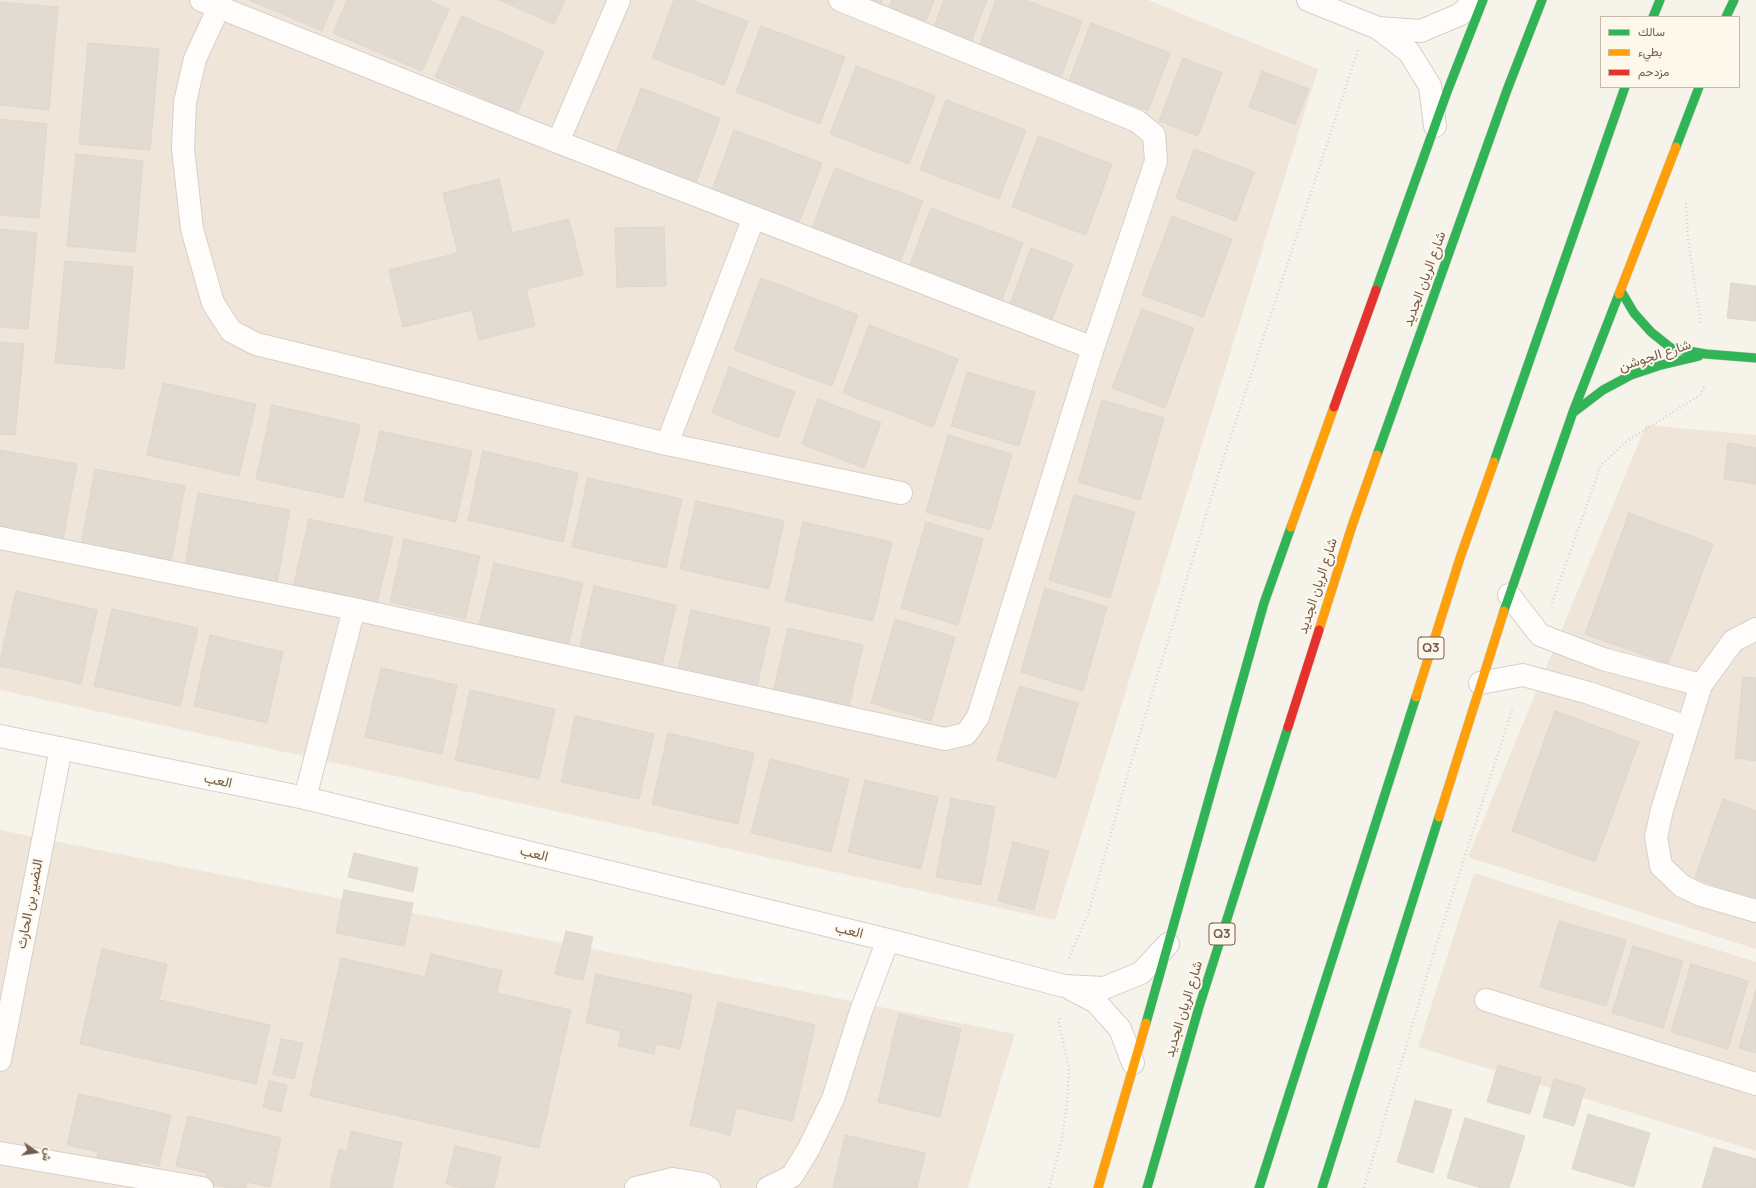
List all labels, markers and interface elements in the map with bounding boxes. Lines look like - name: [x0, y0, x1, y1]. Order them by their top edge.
- legend: [1600, 16, 1740, 88]
- text: سالك: [1638, 23, 1665, 40]
- text: بطيء: [1638, 43, 1662, 60]
- text: مزدحم: [1638, 63, 1669, 80]
- street label: شارع الريان الجديد: [1400, 229, 1450, 329]
- street label: شارع الجوشن: [1617, 336, 1693, 376]
- street label: شارع الريان الجديد: [1295, 536, 1341, 636]
- road number: Q3: [1418, 637, 1444, 659]
- street label: العب: [202, 770, 234, 792]
- street label: العب: [518, 842, 550, 866]
- street label: النضير بن الحارث: [13, 858, 47, 950]
- street label: العب: [833, 919, 865, 943]
- road number: Q3: [1209, 923, 1235, 945]
- street label: شارع الريان الجديد: [1161, 959, 1207, 1059]
- north arrow: [16, 1132, 56, 1172]
- text: ش: [39, 1147, 57, 1163]

